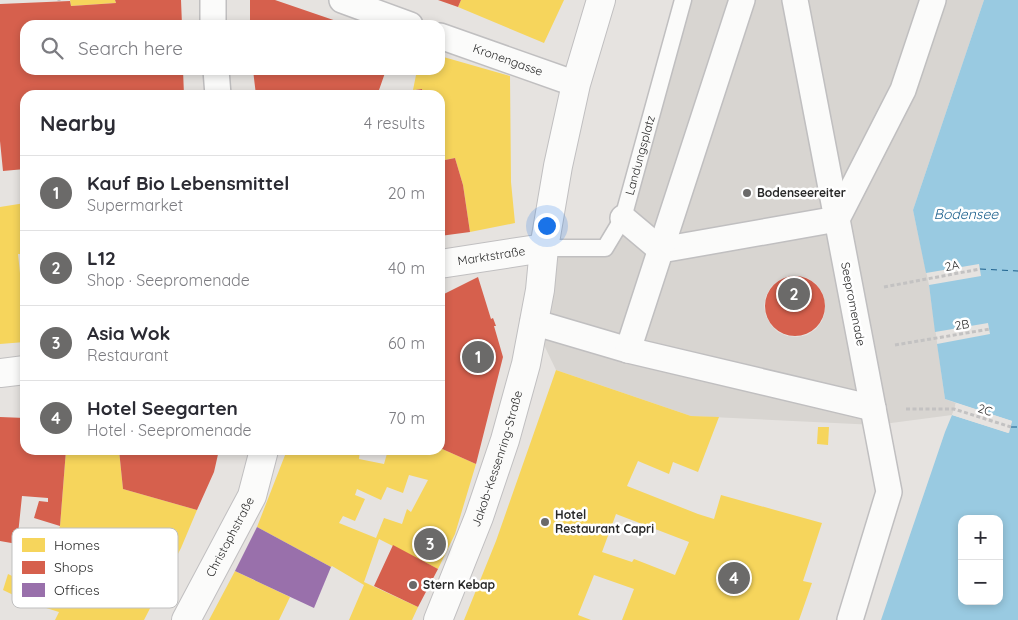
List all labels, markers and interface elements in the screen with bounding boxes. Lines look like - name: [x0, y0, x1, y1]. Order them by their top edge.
- search box: [20, 20, 445, 75]
- icon: search: [38, 34, 66, 62]
- text: Search here: [78, 36, 183, 60]
- street label: Kronengasse: [471, 40, 545, 79]
- text: Nearby: [40, 110, 116, 136]
- text: 4 results: [364, 113, 425, 133]
- street label: Landungsplatz: [622, 113, 658, 197]
- text: Kauf Bio Lebensmittel: [87, 171, 289, 195]
- text: 1: [53, 183, 59, 203]
- text: 20 m: [388, 183, 425, 203]
- place label: Bodenseereiter: [757, 185, 846, 200]
- marker: Bodenseereiter: [741, 187, 753, 199]
- text: Supermarket: [87, 195, 183, 215]
- water label: Bodensee: [934, 205, 999, 223]
- your location: [534, 213, 560, 239]
- street label: Marktstraße: [457, 243, 526, 268]
- text: L12: [87, 246, 116, 270]
- street label: 2A: [943, 257, 961, 274]
- text: 2: [51, 258, 61, 278]
- text: 40 m: [388, 258, 425, 278]
- street label: Seepromenade: [838, 261, 869, 347]
- text: Shop · Seepromenade: [87, 270, 250, 290]
- pin: 2: [778, 275, 810, 313]
- street label: 2B: [954, 316, 970, 333]
- text: Asia Wok: [87, 321, 170, 345]
- text: 3: [52, 333, 60, 353]
- text: 60 m: [388, 333, 425, 353]
- pin: 1: [462, 338, 494, 376]
- text: Restaurant: [87, 345, 169, 365]
- street label: Jakob-Kessenring-Straße: [468, 389, 525, 529]
- text: Hotel Seegarten: [87, 396, 238, 420]
- street label: 2C: [976, 400, 994, 419]
- text: 4: [51, 408, 61, 428]
- text: 70 m: [388, 408, 425, 428]
- text: Hotel · Seepromenade: [87, 420, 252, 440]
- street label: Christophstraße: [202, 494, 257, 579]
- place label: Hotel Restaurant Capri: [555, 507, 654, 536]
- map controls: [958, 515, 1003, 605]
- button: +: [958, 515, 1003, 560]
- marker: Hotel Restaurant Capri: [539, 516, 551, 528]
- pin: 3: [414, 525, 446, 563]
- legend: [12, 528, 178, 608]
- text: Homes: [54, 536, 100, 554]
- text: Shops: [54, 558, 93, 576]
- pin: 4: [718, 559, 750, 597]
- button: −: [958, 560, 1003, 605]
- place label: Stern Kebap: [423, 577, 496, 592]
- marker: Stern Kebap: [407, 579, 419, 591]
- text: Offices: [54, 581, 100, 599]

